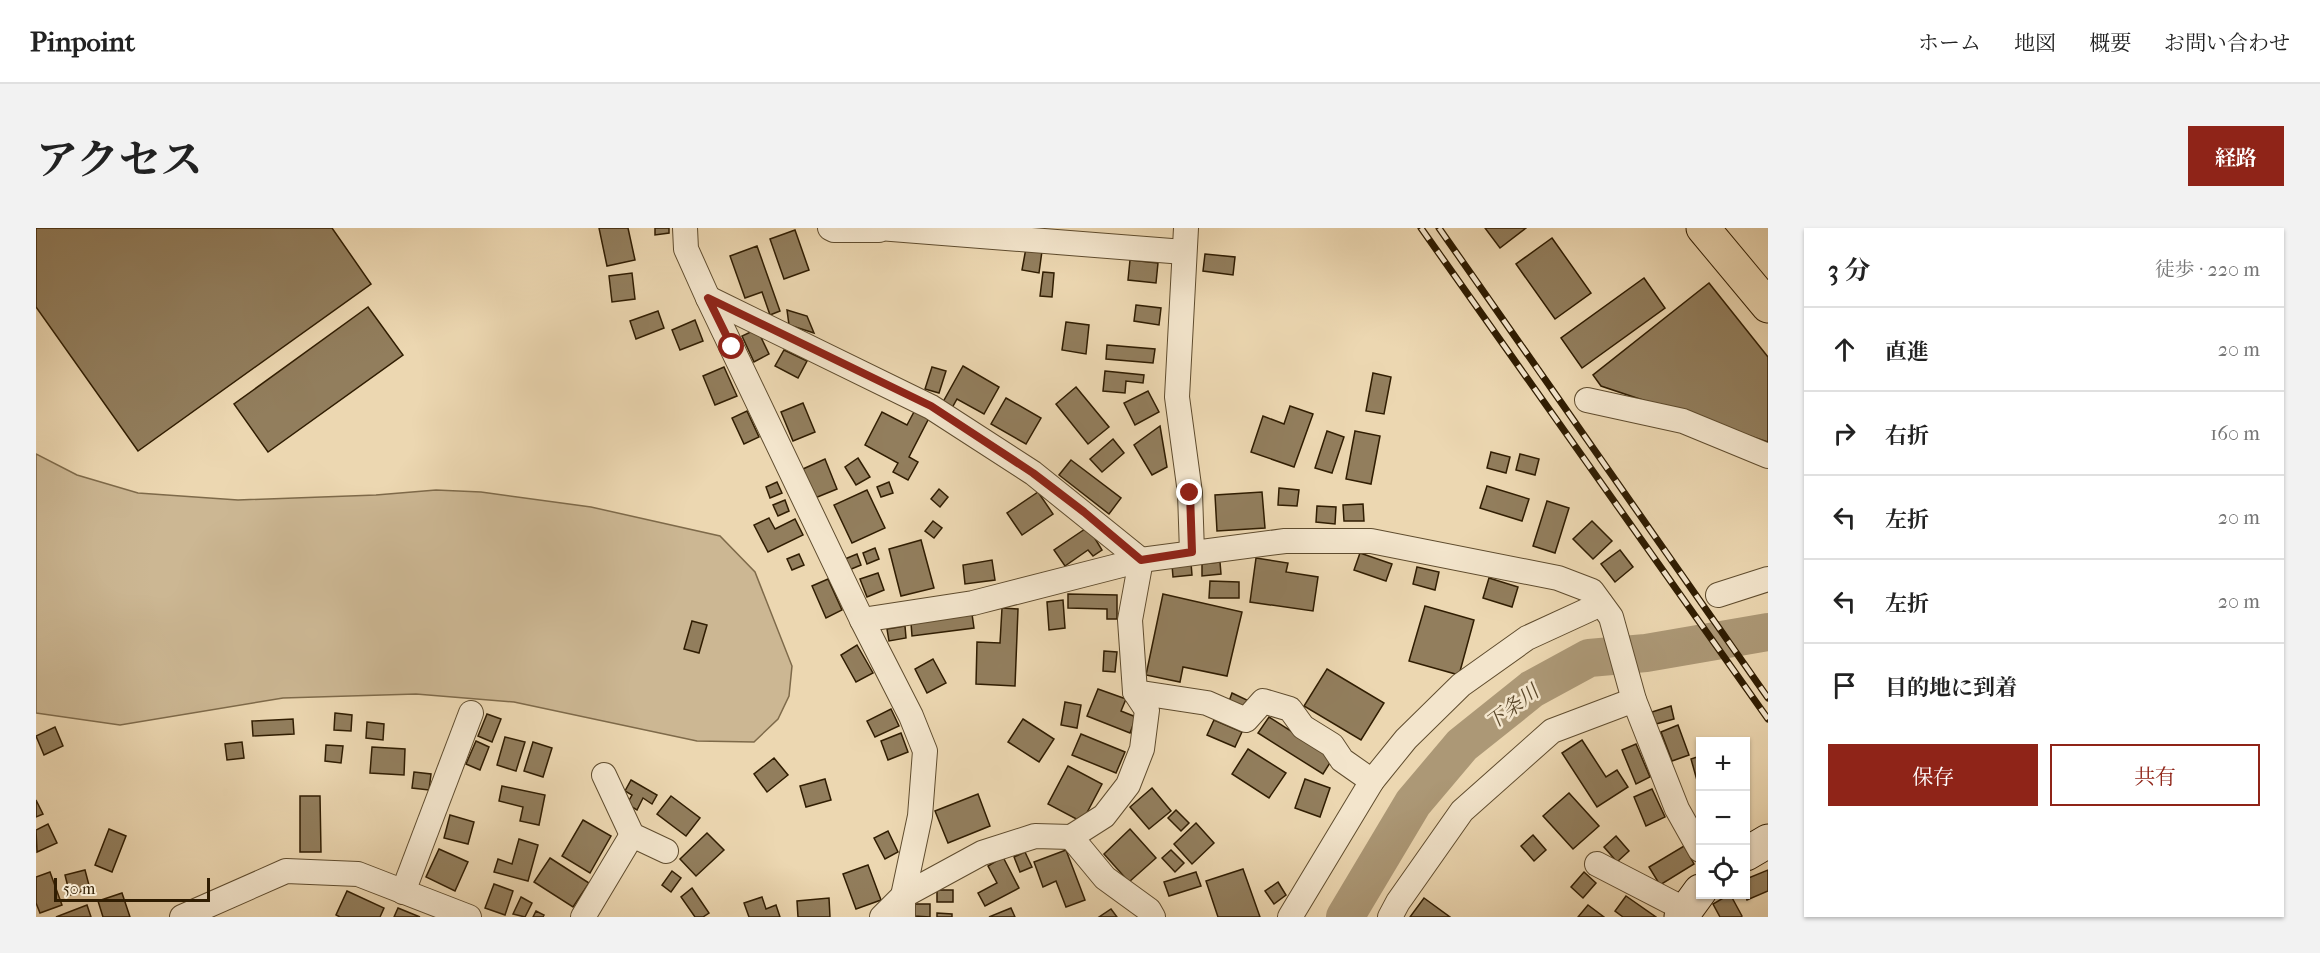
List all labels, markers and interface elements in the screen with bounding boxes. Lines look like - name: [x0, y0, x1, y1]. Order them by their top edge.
- text: Pinpoint: [30, 25, 135, 58]
- text: ホーム: [1918, 31, 1981, 55]
- text: 地図: [2014, 31, 2056, 55]
- text: 概要: [2089, 31, 2131, 55]
- text: お問い合わせ: [2164, 31, 2290, 55]
- button: 経路: [2188, 126, 2284, 186]
- text: アクセス: [36, 136, 203, 185]
- text: 3 分: [1828, 255, 1870, 286]
- text: 徒歩 · 220 m: [2155, 258, 2260, 281]
- route start: [718, 333, 744, 359]
- icon: ahead: [1828, 333, 1861, 366]
- text: 20 m: [2218, 338, 2260, 361]
- text: 直進: [1885, 339, 1929, 365]
- icon: right: [1828, 417, 1861, 450]
- text: 160 m: [2210, 422, 2260, 445]
- text: 右折: [1885, 423, 1929, 449]
- route end: [1176, 479, 1202, 505]
- icon: left: [1828, 501, 1861, 534]
- text: 20 m: [2218, 506, 2260, 529]
- text: 左折: [1885, 507, 1929, 533]
- icon: left: [1828, 585, 1861, 618]
- text: 20 m: [2218, 590, 2260, 613]
- text: 左折: [1885, 591, 1929, 617]
- icon: arrive: [1828, 669, 1861, 702]
- text: 目的地に到着: [1885, 675, 2017, 701]
- water label: 下条川: [1481, 679, 1545, 735]
- map controls: [1696, 737, 1750, 899]
- button: +: [1696, 737, 1750, 791]
- button: 保存: [1828, 744, 2038, 806]
- button: 共有: [2050, 744, 2260, 806]
- button: −: [1696, 791, 1750, 845]
- button: locate: [1696, 845, 1750, 899]
- scale bar: [54, 875, 210, 902]
- text: 50 m: [63, 879, 95, 898]

